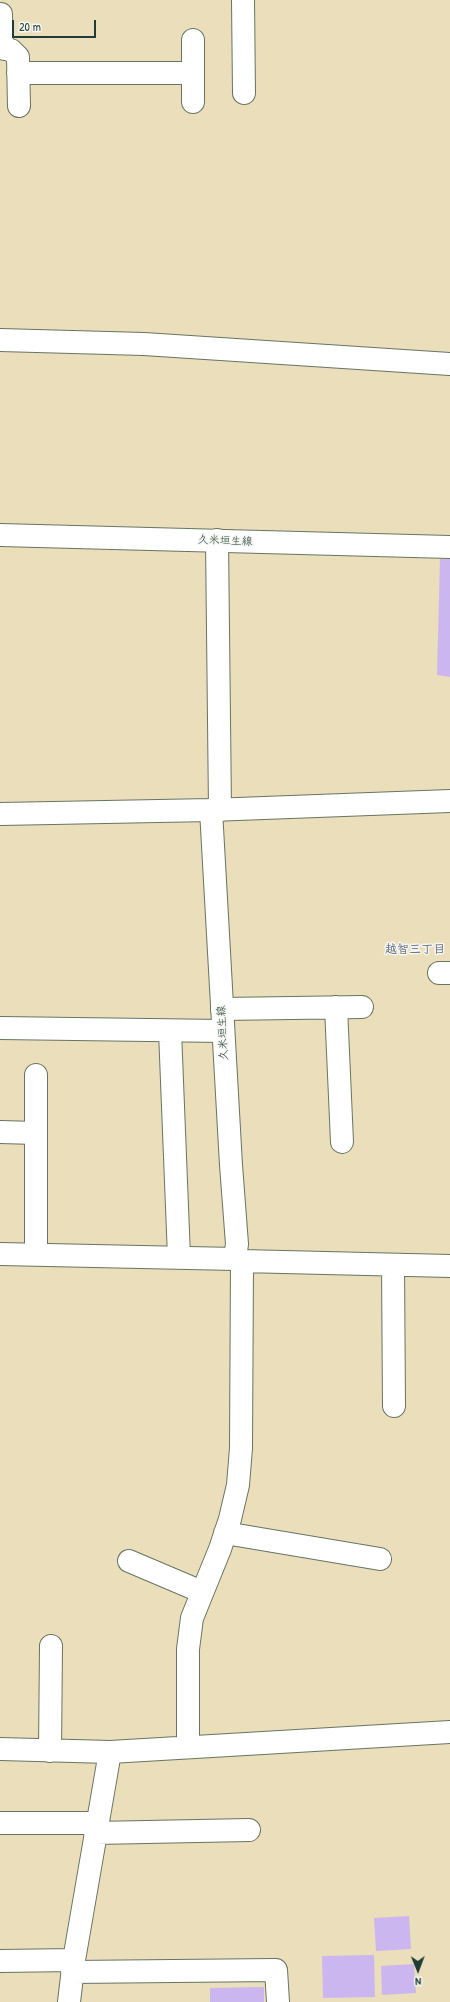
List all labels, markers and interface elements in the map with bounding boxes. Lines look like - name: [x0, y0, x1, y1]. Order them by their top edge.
- scale bar: [14, 12, 98, 38]
- text: 20 m: [19, 18, 41, 35]
- street label: 久米垣生線: [197, 533, 253, 549]
- district label: 越智三丁目: [385, 943, 445, 957]
- street label: 久米垣生線: [215, 1005, 231, 1061]
- north arrow: [398, 1950, 438, 1990]
- text: N: [415, 1975, 421, 1989]

